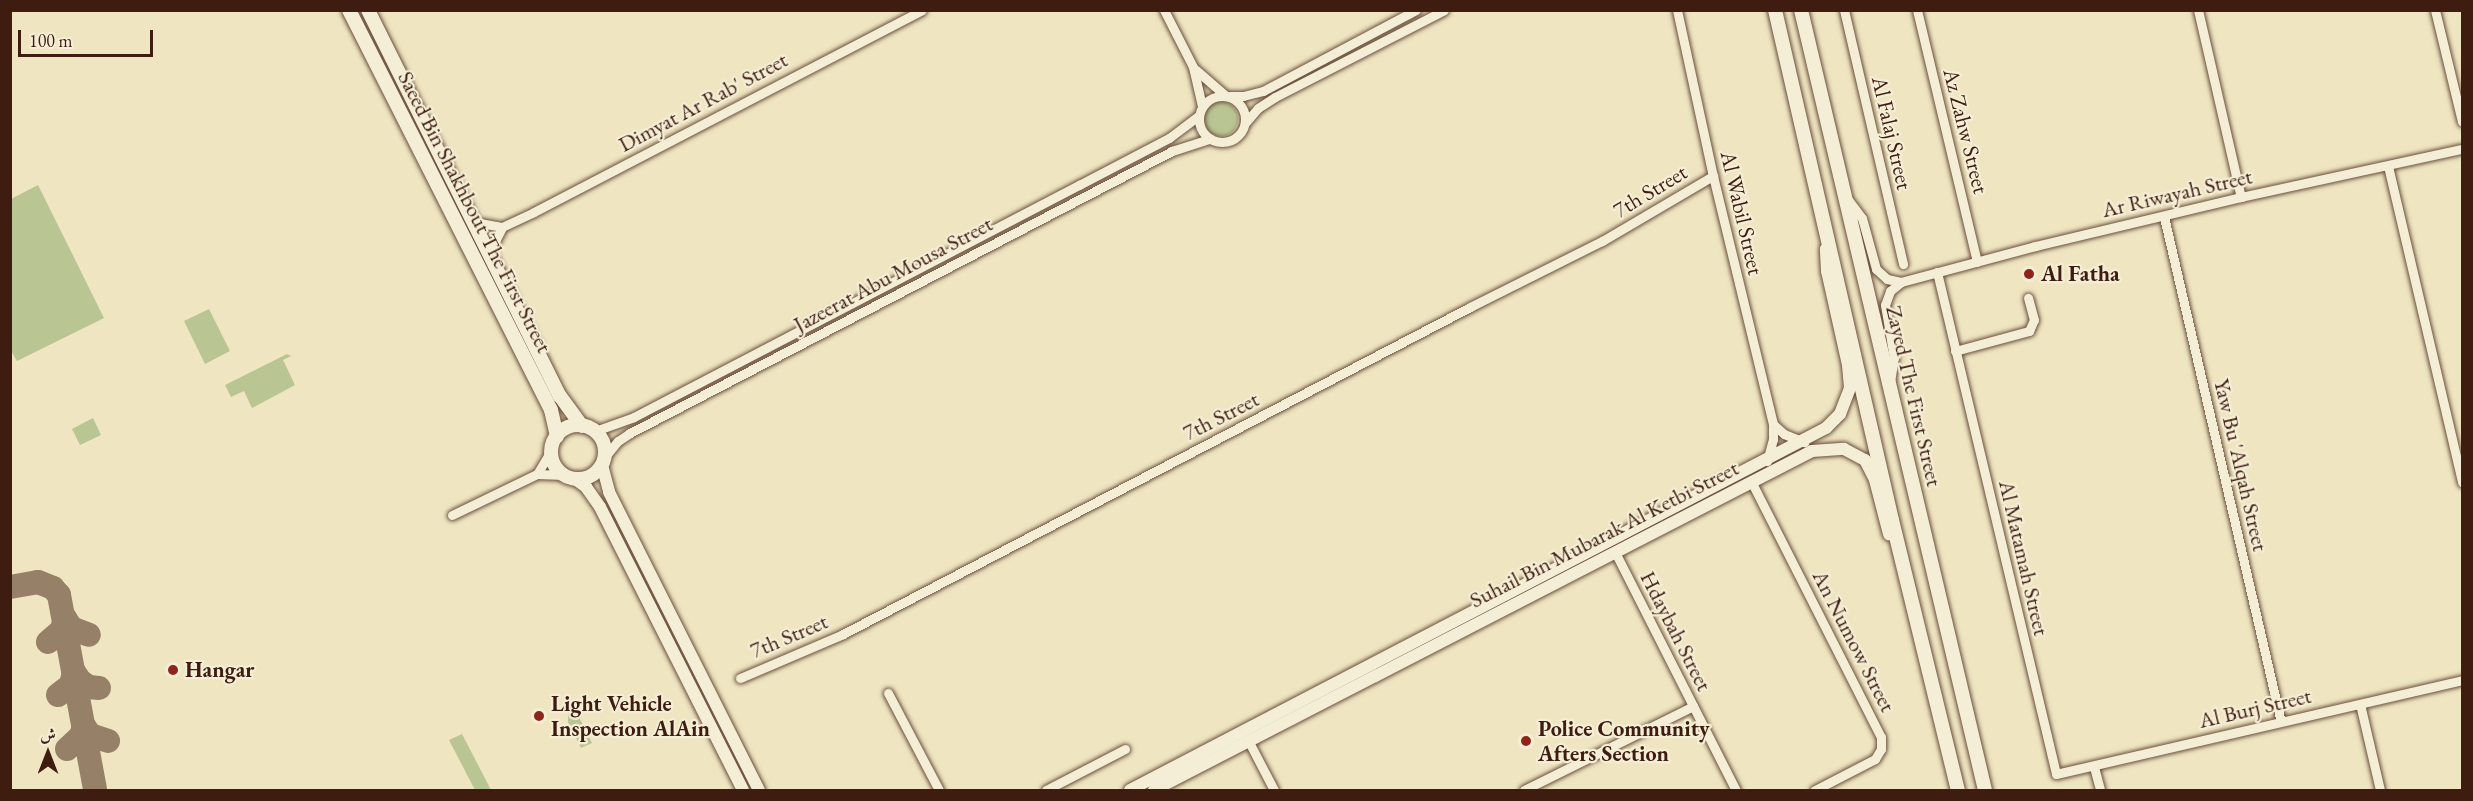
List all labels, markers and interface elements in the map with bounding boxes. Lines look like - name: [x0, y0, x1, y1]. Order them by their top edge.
- scale bar: [21, 18, 156, 56]
- text: 100 m: [29, 29, 73, 52]
- street label: Dimyat Ar Rab' Street: [614, 46, 792, 158]
- street label: Az Zahw Street: [1938, 66, 1994, 196]
- street label: Saeed Bin Shakhbout The First Street: [392, 67, 558, 357]
- street label: Al Falaj Street: [1866, 74, 1918, 192]
- street label: Al Wabil Street: [1715, 148, 1769, 278]
- street label: 7th Street: [1608, 159, 1692, 223]
- street label: Ar Riwayah Street: [2099, 163, 2255, 223]
- street label: Jazeerat Abu Mousa Street: [789, 210, 997, 338]
- place label: Al Fatha: [2041, 261, 2120, 287]
- marker: Al Fatha: [2022, 267, 2036, 281]
- street label: Zayed The First Street: [1880, 303, 1948, 489]
- street label: Yaw Bu 'Alqah Street: [2208, 376, 2274, 554]
- street label: 7th Street: [1179, 386, 1263, 446]
- street label: Suhail Bin Mubarak Al Ketbi Street: [1465, 455, 1743, 613]
- street label: Al Matamah Street: [1993, 478, 2055, 638]
- street label: An Numow Street: [1807, 566, 1901, 716]
- street label: Hdaybah Street: [1635, 567, 1717, 695]
- street label: 7th Street: [746, 608, 832, 664]
- place label: Hangar: [185, 657, 254, 683]
- marker: Hangar: [166, 663, 180, 677]
- street label: Al Burj Street: [2196, 682, 2314, 734]
- place label: Light Vehicle Inspection AlAin: [551, 690, 710, 742]
- marker: Light Vehicle Inspection AlAin: [532, 709, 546, 723]
- place label: Police Community Afters Section: [1538, 715, 1710, 766]
- north arrow: [18, 723, 78, 783]
- text: ش: [40, 724, 56, 745]
- marker: Police Community Afters Section: [1519, 734, 1533, 748]

